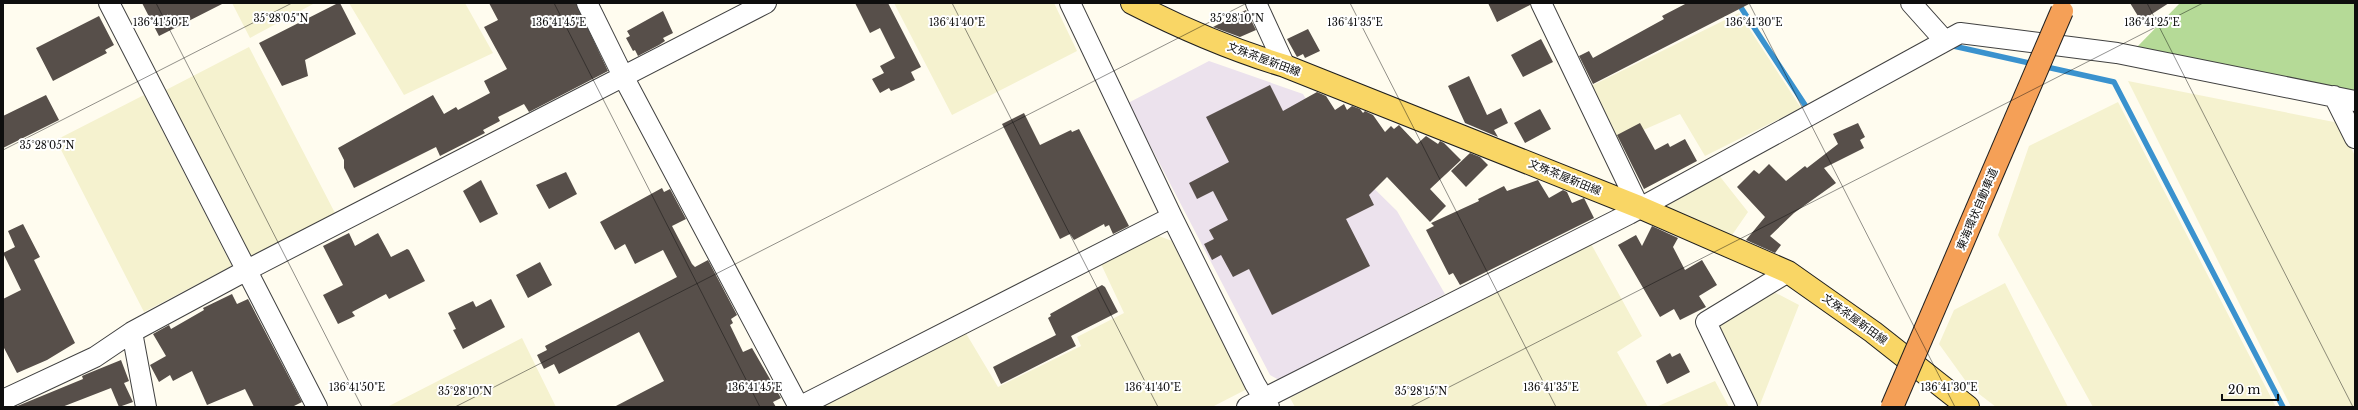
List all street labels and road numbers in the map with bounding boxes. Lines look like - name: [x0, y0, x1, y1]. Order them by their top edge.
- street label: 文殊茶屋新田線: [1225, 39, 1303, 79]
- street label: 文殊茶屋新田線: [1527, 156, 1603, 198]
- street label: 東海環状自動車道: [1953, 166, 2001, 252]
- street label: 文殊茶屋新田線: [1820, 291, 1890, 347]

